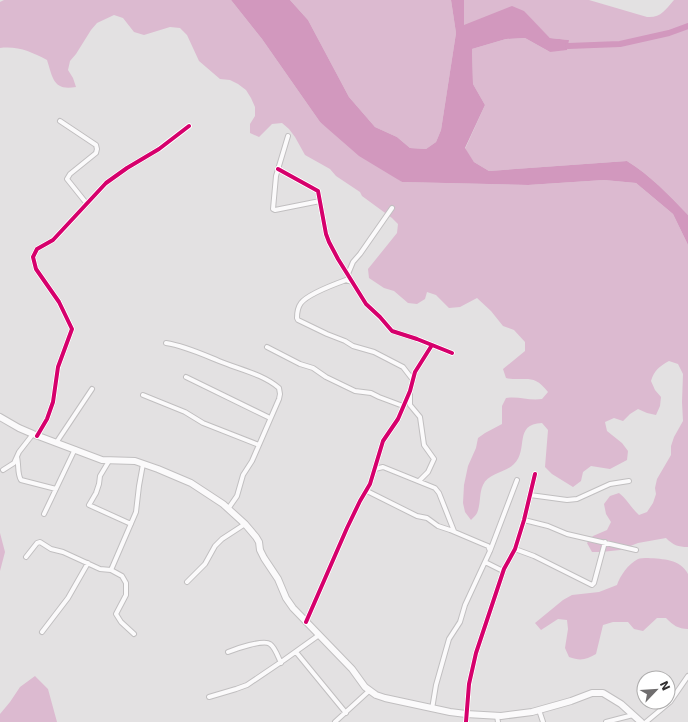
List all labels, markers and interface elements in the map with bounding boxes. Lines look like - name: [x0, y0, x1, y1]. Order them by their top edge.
- north arrow: [636, 670, 676, 710]
- text: N: [657, 679, 672, 693]

